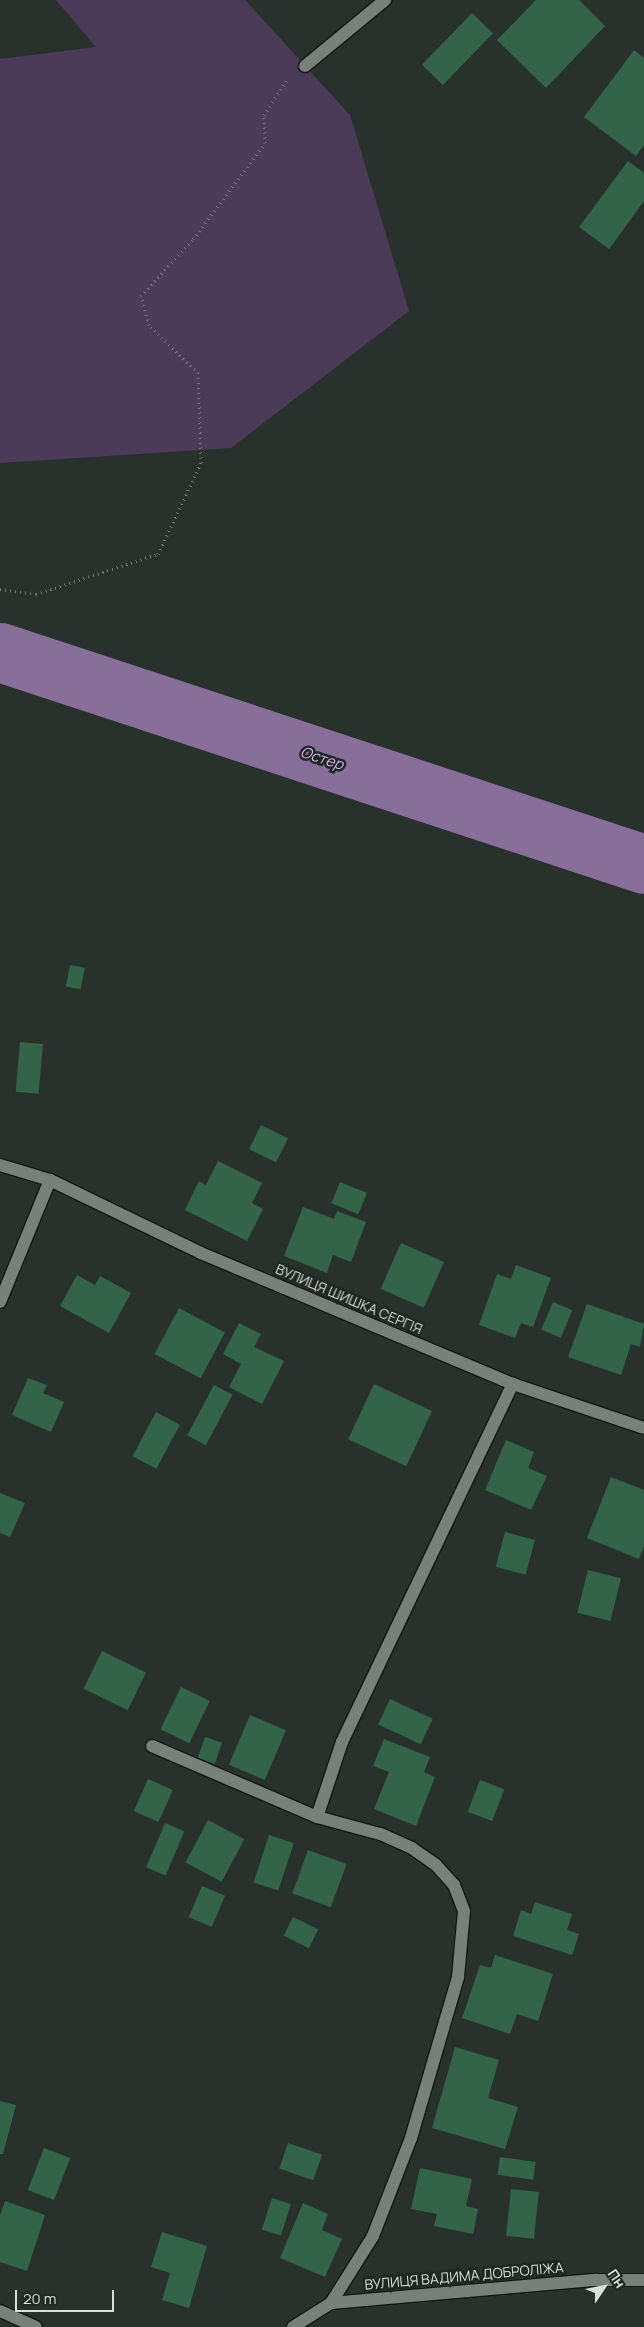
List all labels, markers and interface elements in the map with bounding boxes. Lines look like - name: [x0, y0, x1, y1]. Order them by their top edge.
- water label: Остер: [298, 743, 346, 773]
- street label: ВУЛИЦЯ ШИШКА СЕРГІЯ: [273, 1260, 425, 1338]
- street label: ВУЛИЦЯ ВАДИМА ДОБРОЛІЖА: [364, 2259, 564, 2293]
- north arrow: [579, 2262, 629, 2312]
- text: Пн: [604, 2265, 630, 2291]
- scale bar: [18, 2280, 116, 2312]
- text: 20 m: [23, 2288, 56, 2309]

